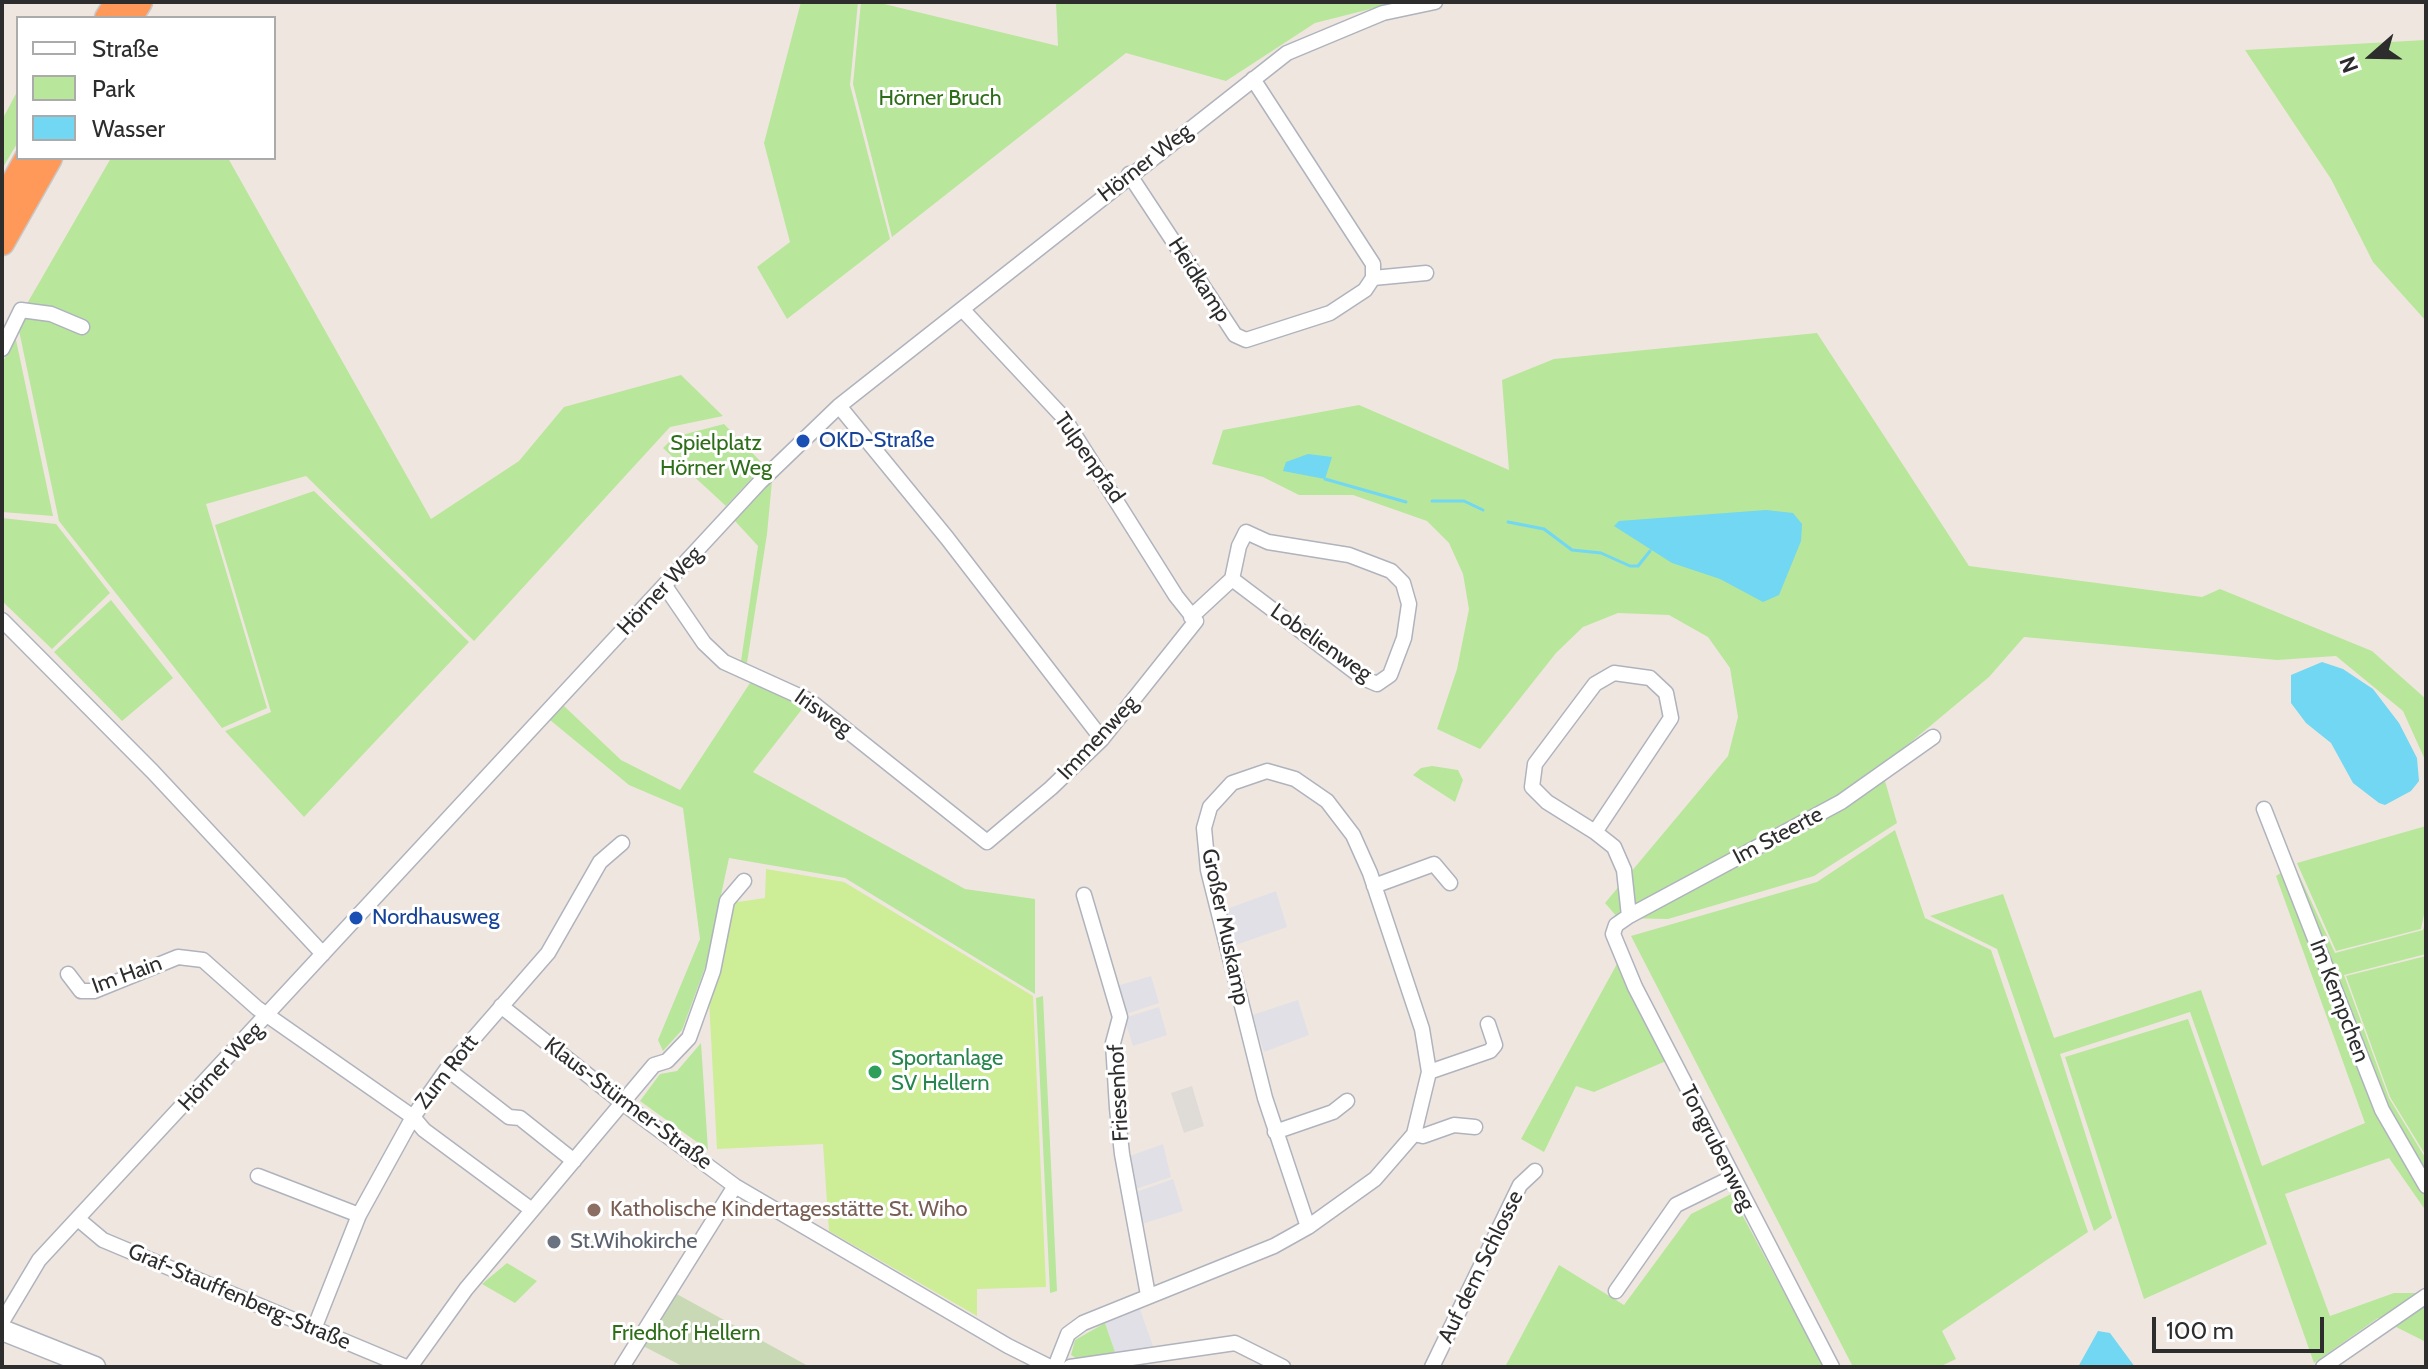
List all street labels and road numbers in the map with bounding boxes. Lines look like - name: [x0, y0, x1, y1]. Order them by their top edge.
- street label: Hörner Weg: [1093, 118, 1197, 208]
- street label: Heidkamp: [1162, 233, 1236, 327]
- street label: Tulpenpfad: [1048, 408, 1130, 508]
- street label: Hörner Weg: [612, 541, 708, 641]
- street label: Lobelienweg: [1265, 598, 1377, 688]
- street label: Irisweg: [789, 684, 857, 742]
- street label: Immenweg: [1052, 690, 1144, 786]
- street label: Im Steerte: [1729, 801, 1827, 871]
- street label: Großer Muskamp: [1196, 846, 1254, 1008]
- street label: Im Kempchen: [2303, 936, 2375, 1066]
- street label: Im Hain: [88, 950, 166, 1000]
- street label: Hörner Weg: [173, 1017, 269, 1117]
- street label: Zum Rott: [410, 1030, 484, 1114]
- street label: Klaus-Stürmer-Straße: [539, 1032, 717, 1176]
- street label: Friesenhof: [1103, 1044, 1135, 1142]
- street label: Tongrubenweg: [1674, 1081, 1760, 1215]
- street label: Auf dem Schlosse: [1433, 1187, 1529, 1347]
- street label: Graf-Stauffenberg-Straße: [124, 1238, 354, 1356]

